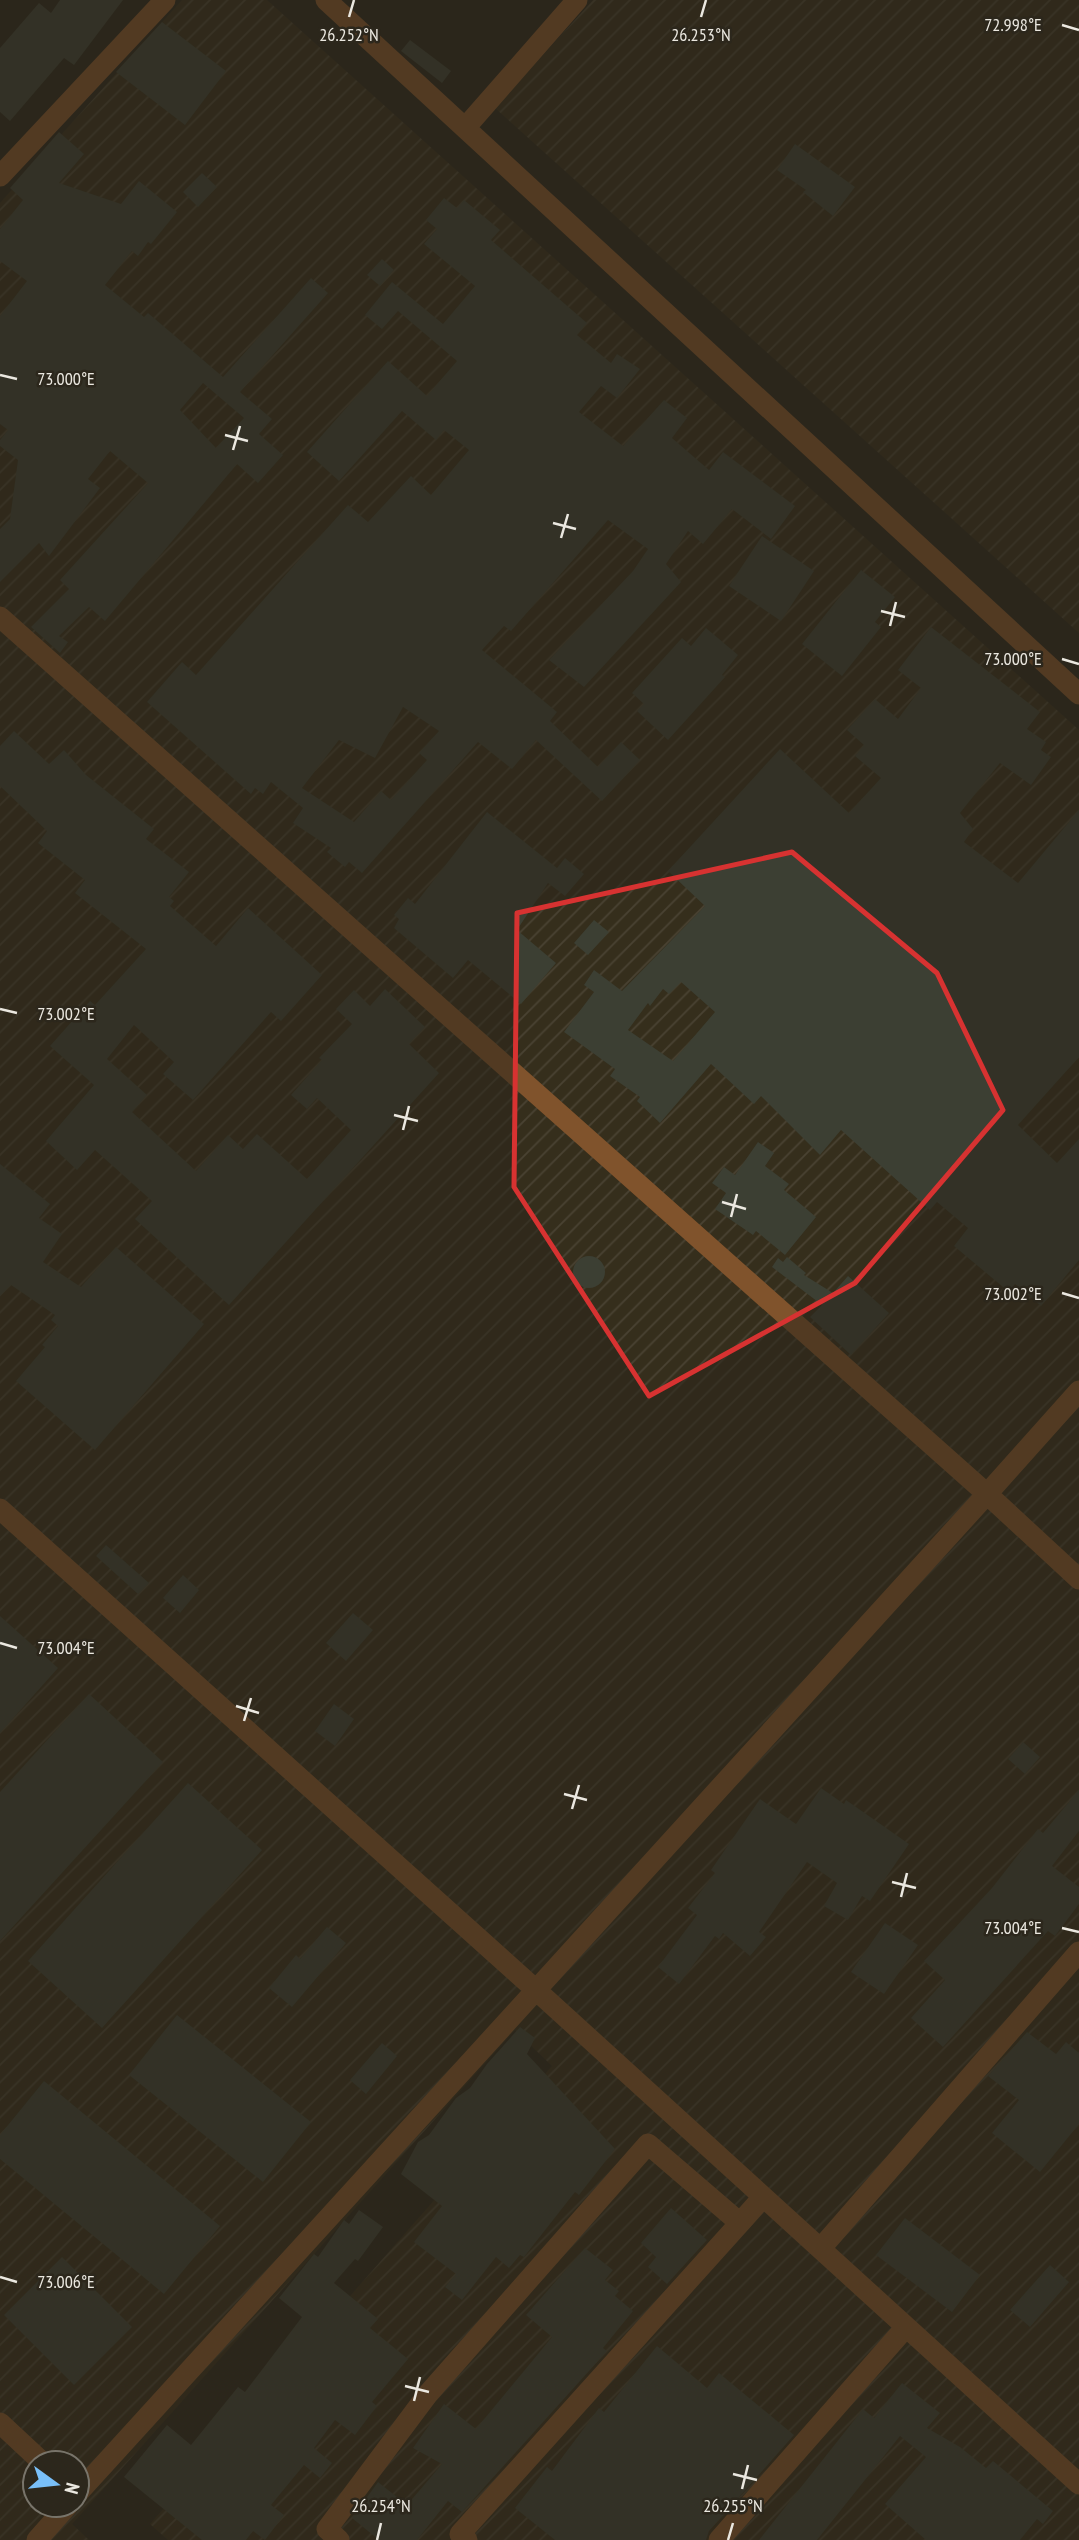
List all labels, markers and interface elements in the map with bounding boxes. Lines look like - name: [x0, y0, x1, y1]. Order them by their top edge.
- text: 72.998°E: [984, 13, 1042, 36]
- text: 26.252°N: [319, 23, 379, 46]
- text: 26.253°N: [671, 23, 731, 46]
- text: 73.000°E: [37, 367, 95, 390]
- text: 73.000°E: [984, 647, 1042, 670]
- text: 73.002°E: [37, 1002, 95, 1025]
- text: 73.002°E: [984, 1282, 1042, 1305]
- text: 73.004°E: [37, 1636, 95, 1659]
- text: 73.004°E: [984, 1916, 1042, 1939]
- text: 73.006°E: [37, 2270, 95, 2293]
- north arrow: [21, 2449, 91, 2519]
- text: N: [60, 2480, 85, 2496]
- text: 26.254°N: [351, 2494, 411, 2517]
- text: 26.255°N: [703, 2494, 763, 2517]

